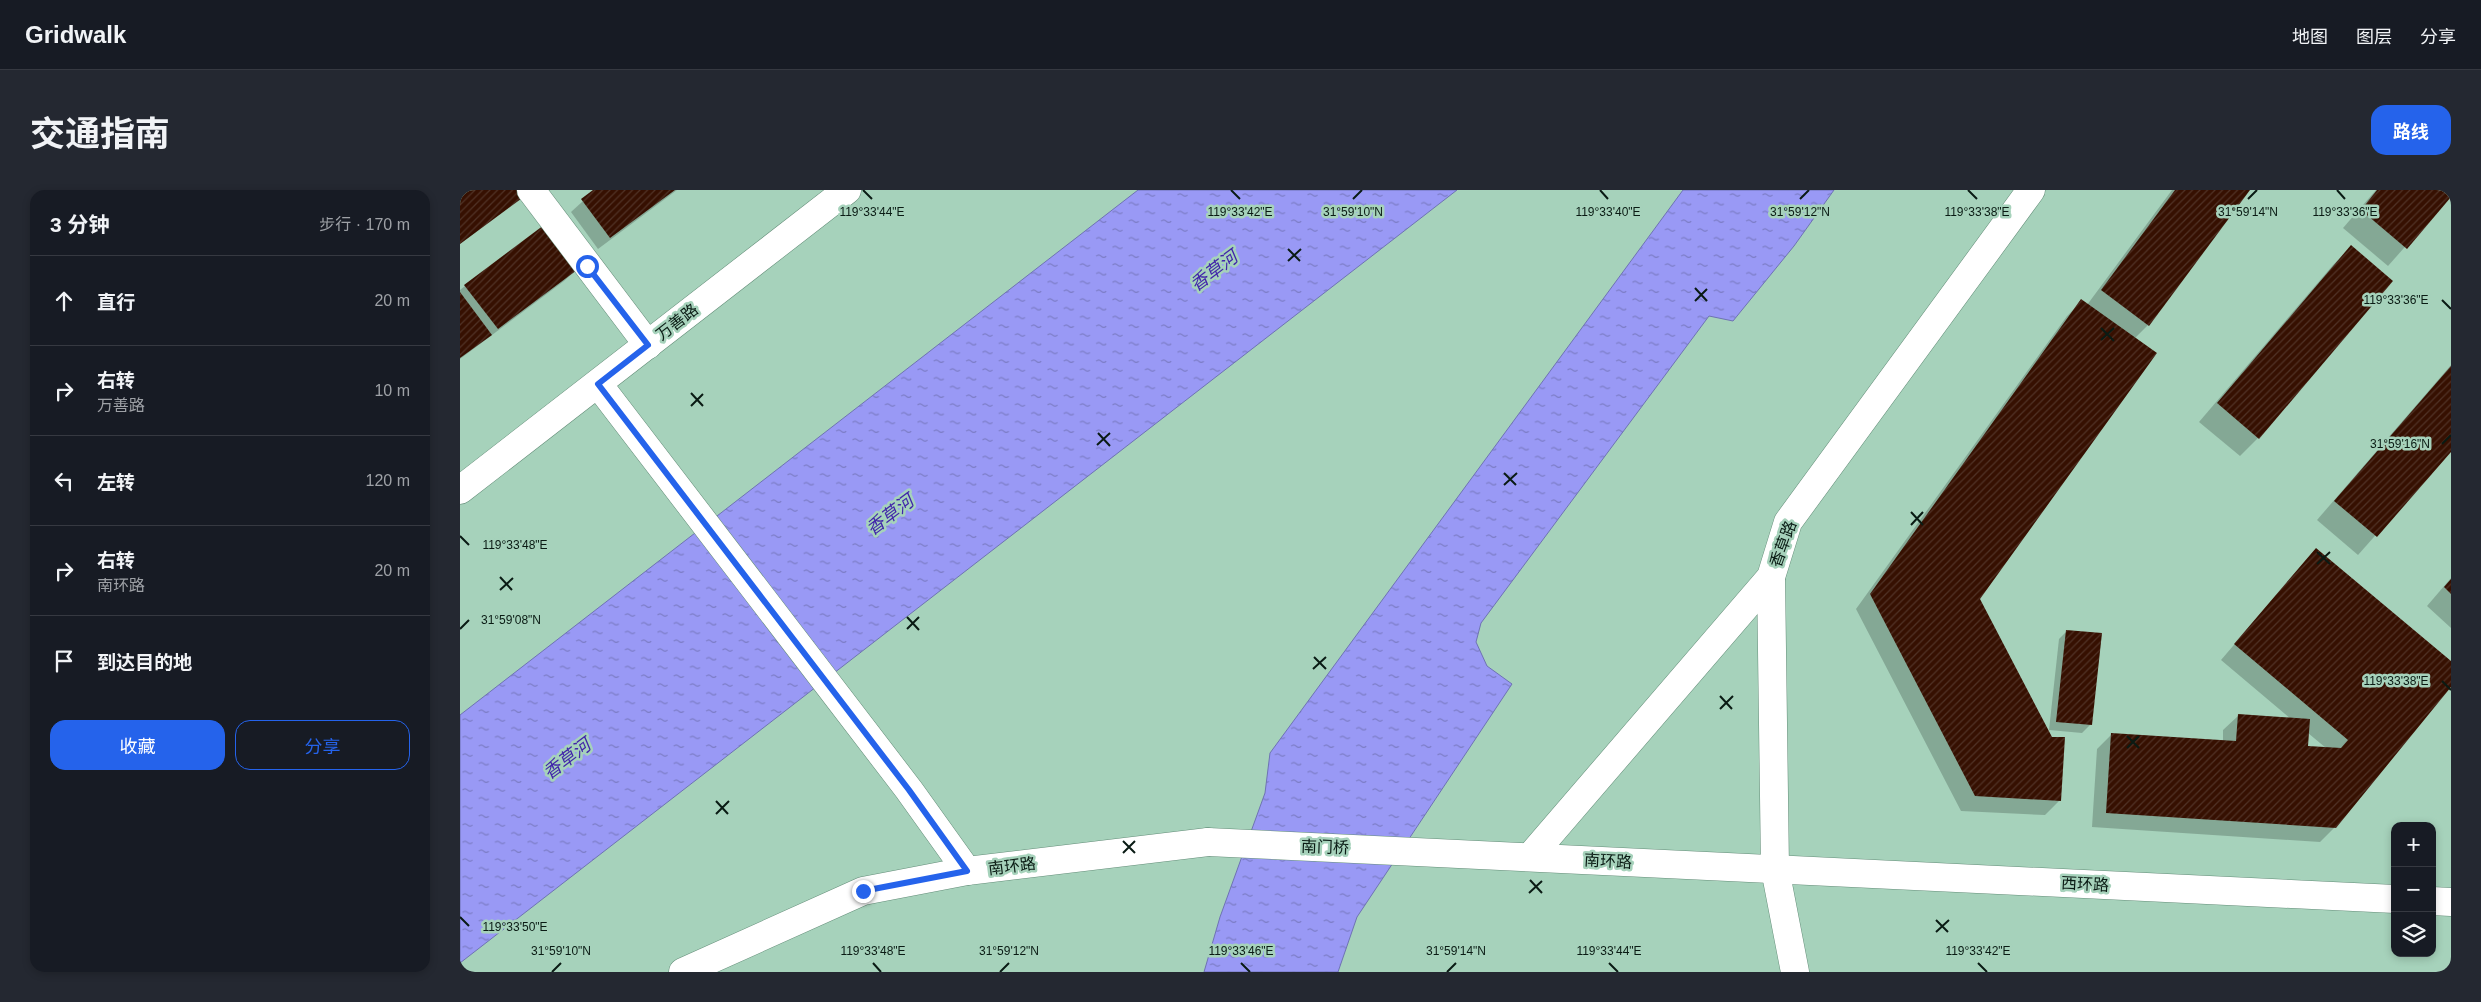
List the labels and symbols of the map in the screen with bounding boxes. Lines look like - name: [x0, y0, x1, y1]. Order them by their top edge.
- text: 119°33'44"E: [839, 205, 905, 219]
- text: 119°33'42"E: [1207, 205, 1273, 219]
- text: 31°59'10"N: [1323, 205, 1383, 219]
- text: 119°33'40"E: [1575, 205, 1641, 219]
- text: 31°59'12"N: [1770, 205, 1830, 219]
- text: 119°33'38"E: [1944, 205, 2010, 219]
- text: 31°59'14"N: [2218, 205, 2278, 219]
- text: 119°33'36"E: [2312, 205, 2378, 219]
- water label: 香草河: [1186, 245, 1244, 295]
- route start: [576, 255, 599, 278]
- text: 119°33'36"E: [2363, 293, 2429, 307]
- street label: 万善路: [653, 301, 701, 343]
- text: 31°59'16"N: [2370, 437, 2430, 451]
- water label: 香草河: [862, 489, 920, 539]
- street label: 香草路: [1767, 519, 1799, 569]
- text: 119°33'48"E: [482, 538, 548, 552]
- text: 31°59'08"N: [481, 613, 541, 627]
- text: 119°33'38"E: [2363, 674, 2429, 688]
- water label: 香草河: [539, 733, 597, 783]
- street label: 南门桥: [1301, 838, 1349, 856]
- street label: 南环路: [1584, 851, 1632, 871]
- street label: 南环路: [987, 855, 1037, 877]
- street label: 西环路: [2061, 874, 2109, 894]
- route end: [852, 880, 875, 903]
- text: 119°33'50"E: [482, 920, 548, 934]
- text: 31°59'10"N: [531, 944, 591, 958]
- text: 119°33'48"E: [840, 944, 906, 958]
- text: 31°59'12"N: [979, 944, 1039, 958]
- text: 119°33'46"E: [1208, 944, 1274, 958]
- text: 31°59'14"N: [1426, 944, 1486, 958]
- text: 119°33'44"E: [1576, 944, 1642, 958]
- text: 119°33'42"E: [1945, 944, 2011, 958]

